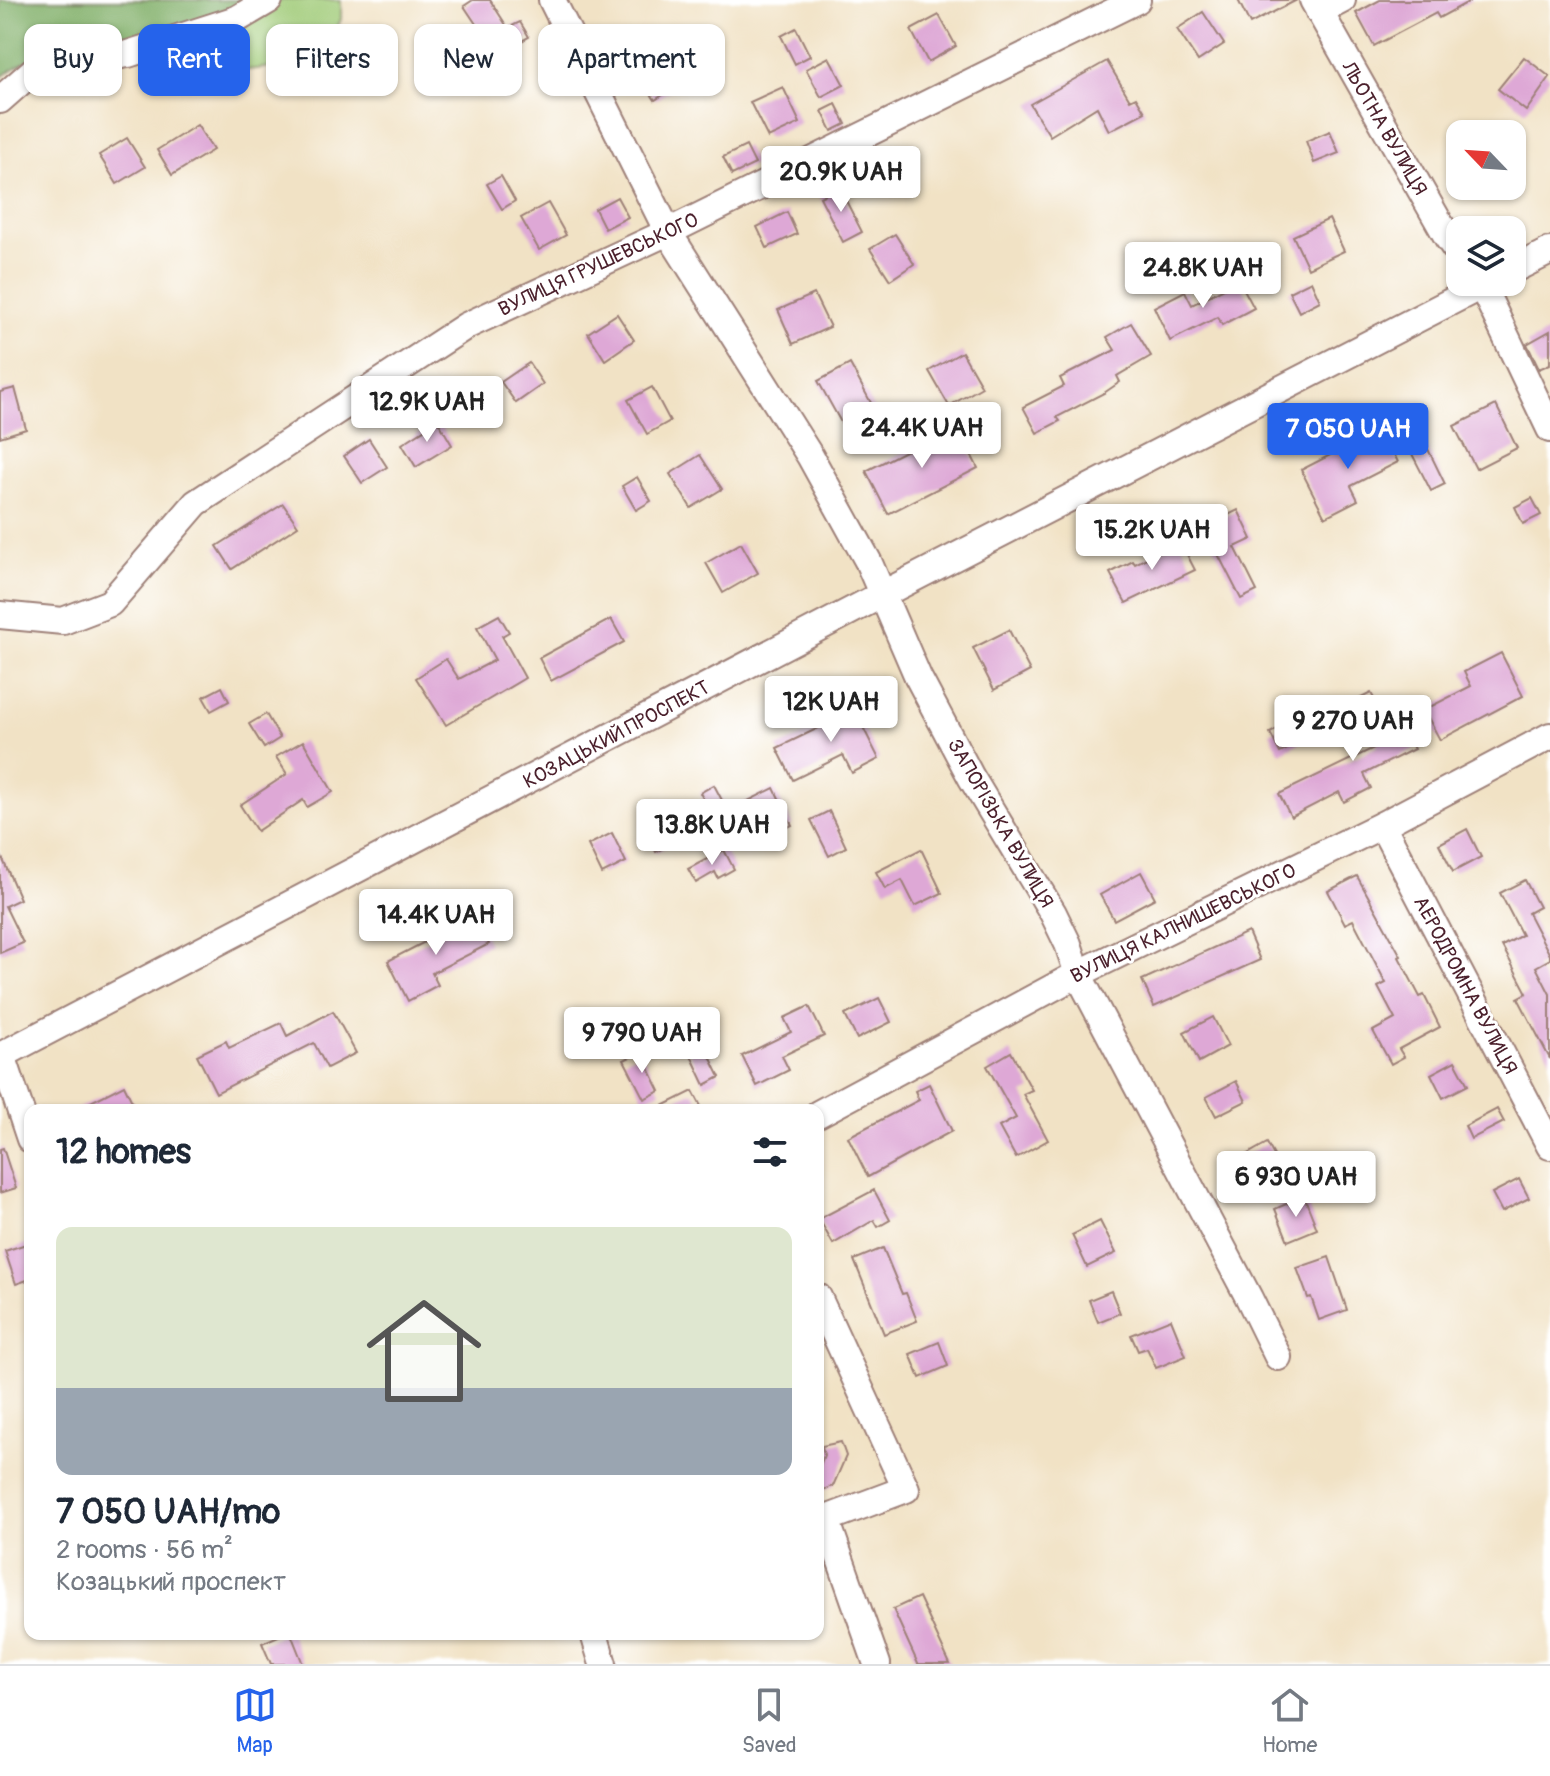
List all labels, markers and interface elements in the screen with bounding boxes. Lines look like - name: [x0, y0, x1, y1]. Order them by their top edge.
- chip: Buy: [24, 24, 122, 96]
- chip: Rent: [138, 24, 250, 96]
- chip: Filters: [266, 24, 398, 96]
- chip: New: [414, 24, 522, 96]
- chip: Apartment: [538, 24, 725, 96]
- street label: ЛЬОТНА ВУЛИЦЯ: [1336, 56, 1433, 200]
- north arrow: [1446, 120, 1526, 200]
- map controls: [1446, 120, 1526, 296]
- pin: 20.9K UAH: [749, 146, 933, 214]
- text: 20.9K UAH: [779, 156, 903, 188]
- street label: ВУЛИЦЯ ГРУШЕВСЬКОГО: [494, 207, 702, 322]
- button: layers: [1446, 216, 1526, 296]
- pin: 24.8K UAH: [1111, 242, 1295, 310]
- text: 24.8K UAH: [1143, 252, 1263, 284]
- pin: 12.9K UAH: [335, 376, 519, 444]
- text: 12.9K UAH: [369, 386, 485, 418]
- pin: 24.4K UAH: [830, 402, 1014, 470]
- pin: 7 050 UAH: [1256, 403, 1440, 471]
- text: 24.4K UAH: [861, 412, 983, 444]
- text: 7 050 UAH: [1285, 413, 1411, 445]
- pin: 15.2K UAH: [1060, 504, 1244, 572]
- text: 15.2K UAH: [1094, 514, 1210, 546]
- street label: КОЗАЦЬКИЙ ПРОСПЕКТ: [519, 675, 714, 794]
- pin: 12K UAH: [757, 676, 905, 744]
- text: 12K UAH: [783, 686, 879, 718]
- pin: 9 270 UAH: [1261, 695, 1445, 763]
- text: 9 270 UAH: [1292, 705, 1414, 737]
- street label: ЗАПОРІЗЬКА ВУЛИЦЯ: [942, 734, 1059, 912]
- pin: 13.8K UAH: [620, 799, 804, 867]
- text: 13.8K UAH: [654, 809, 770, 841]
- street label: ВУЛИЦЯ КАЛНИШЕВСЬКОГО: [1067, 858, 1300, 989]
- pin: 14.4K UAH: [344, 889, 528, 957]
- street label: АЕРОДРОМНА ВУЛИЦЯ: [1408, 892, 1523, 1079]
- text: 14.4K UAH: [377, 899, 495, 931]
- pin: 9 790 UAH: [550, 1007, 734, 1075]
- text: 9 790 UAH: [582, 1017, 702, 1049]
- icon: filters: [748, 1130, 792, 1174]
- text: 12 homes: [56, 1131, 191, 1174]
- pin: 6 930 UAH: [1204, 1151, 1388, 1219]
- text: 6 930 UAH: [1235, 1161, 1357, 1193]
- icon: home: [352, 1279, 496, 1423]
- text: 7 050 UAH/mo: [56, 1491, 280, 1534]
- text: 2 rooms · 56 m²: [56, 1534, 233, 1566]
- text: Козацький проспект: [56, 1566, 286, 1598]
- tab: Map: [233, 1683, 277, 1759]
- tab: Saved: [742, 1683, 797, 1759]
- tab: Home: [1262, 1683, 1317, 1759]

